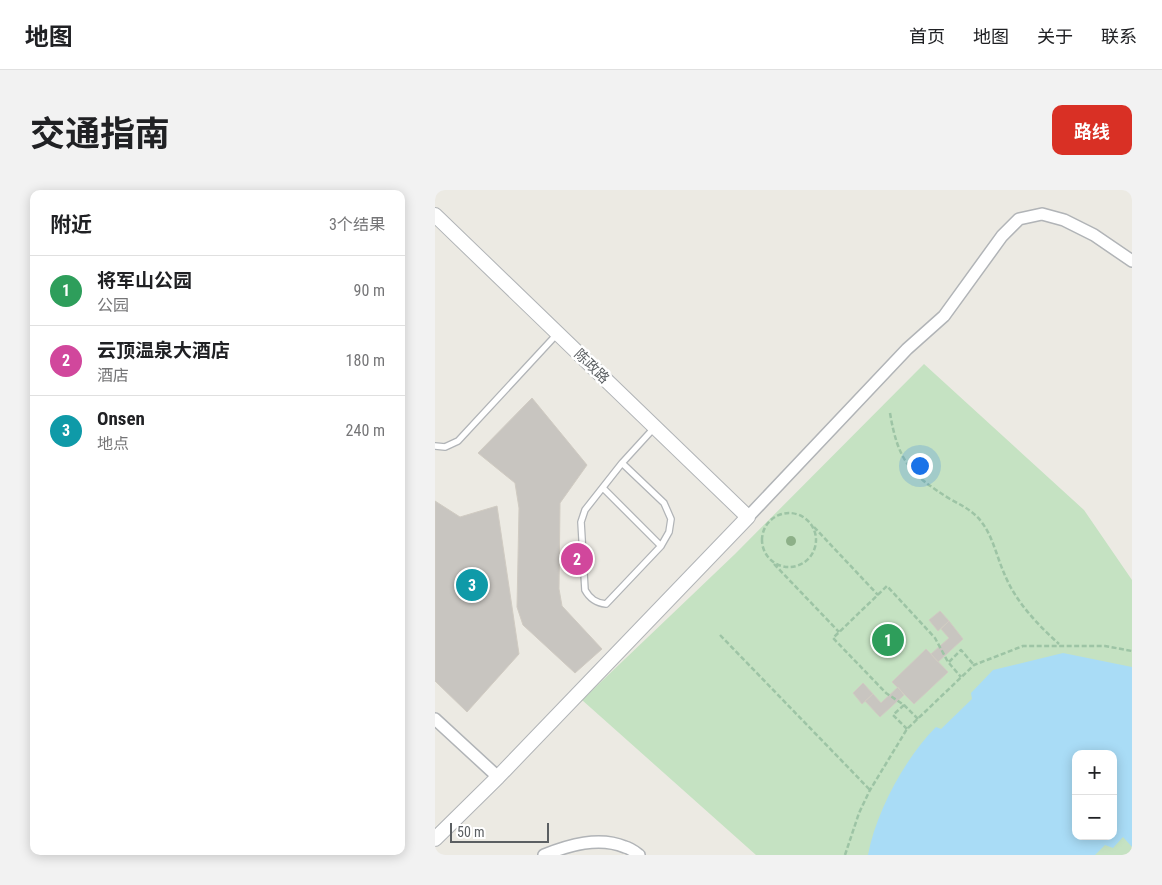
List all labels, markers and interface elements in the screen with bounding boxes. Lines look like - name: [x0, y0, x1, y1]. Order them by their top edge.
- text: 地图: [25, 23, 73, 51]
- text: 首页: [909, 26, 945, 47]
- text: 地图: [973, 26, 1009, 47]
- text: 关于: [1037, 26, 1073, 47]
- text: 联系: [1101, 26, 1137, 47]
- button: 路线: [1052, 105, 1132, 155]
- text: 交通指南: [30, 114, 170, 155]
- text: 附近: [50, 213, 92, 237]
- text: 3个结果: [329, 215, 385, 234]
- text: 将军山公园: [97, 269, 192, 292]
- text: 1: [62, 281, 70, 300]
- text: 90 m: [353, 281, 385, 300]
- text: 公园: [97, 296, 129, 315]
- text: 云顶温泉大酒店: [97, 339, 230, 362]
- street label: 陈政路: [571, 346, 613, 386]
- text: 2: [62, 351, 70, 370]
- text: 180 m: [346, 351, 385, 370]
- text: 酒店: [97, 366, 129, 385]
- text: Onsen: [97, 407, 145, 430]
- text: 3: [62, 421, 70, 440]
- text: 240 m: [346, 421, 385, 440]
- text: 地点: [97, 434, 129, 453]
- your location: [907, 453, 933, 479]
- pin: 2: [561, 540, 593, 578]
- pin: 3: [456, 566, 488, 604]
- pin: 1: [872, 621, 904, 659]
- map controls: [1072, 750, 1117, 840]
- button: +: [1072, 750, 1117, 795]
- button: −: [1072, 795, 1117, 840]
- scale bar: [450, 820, 549, 843]
- text: 50 m: [457, 824, 485, 840]

